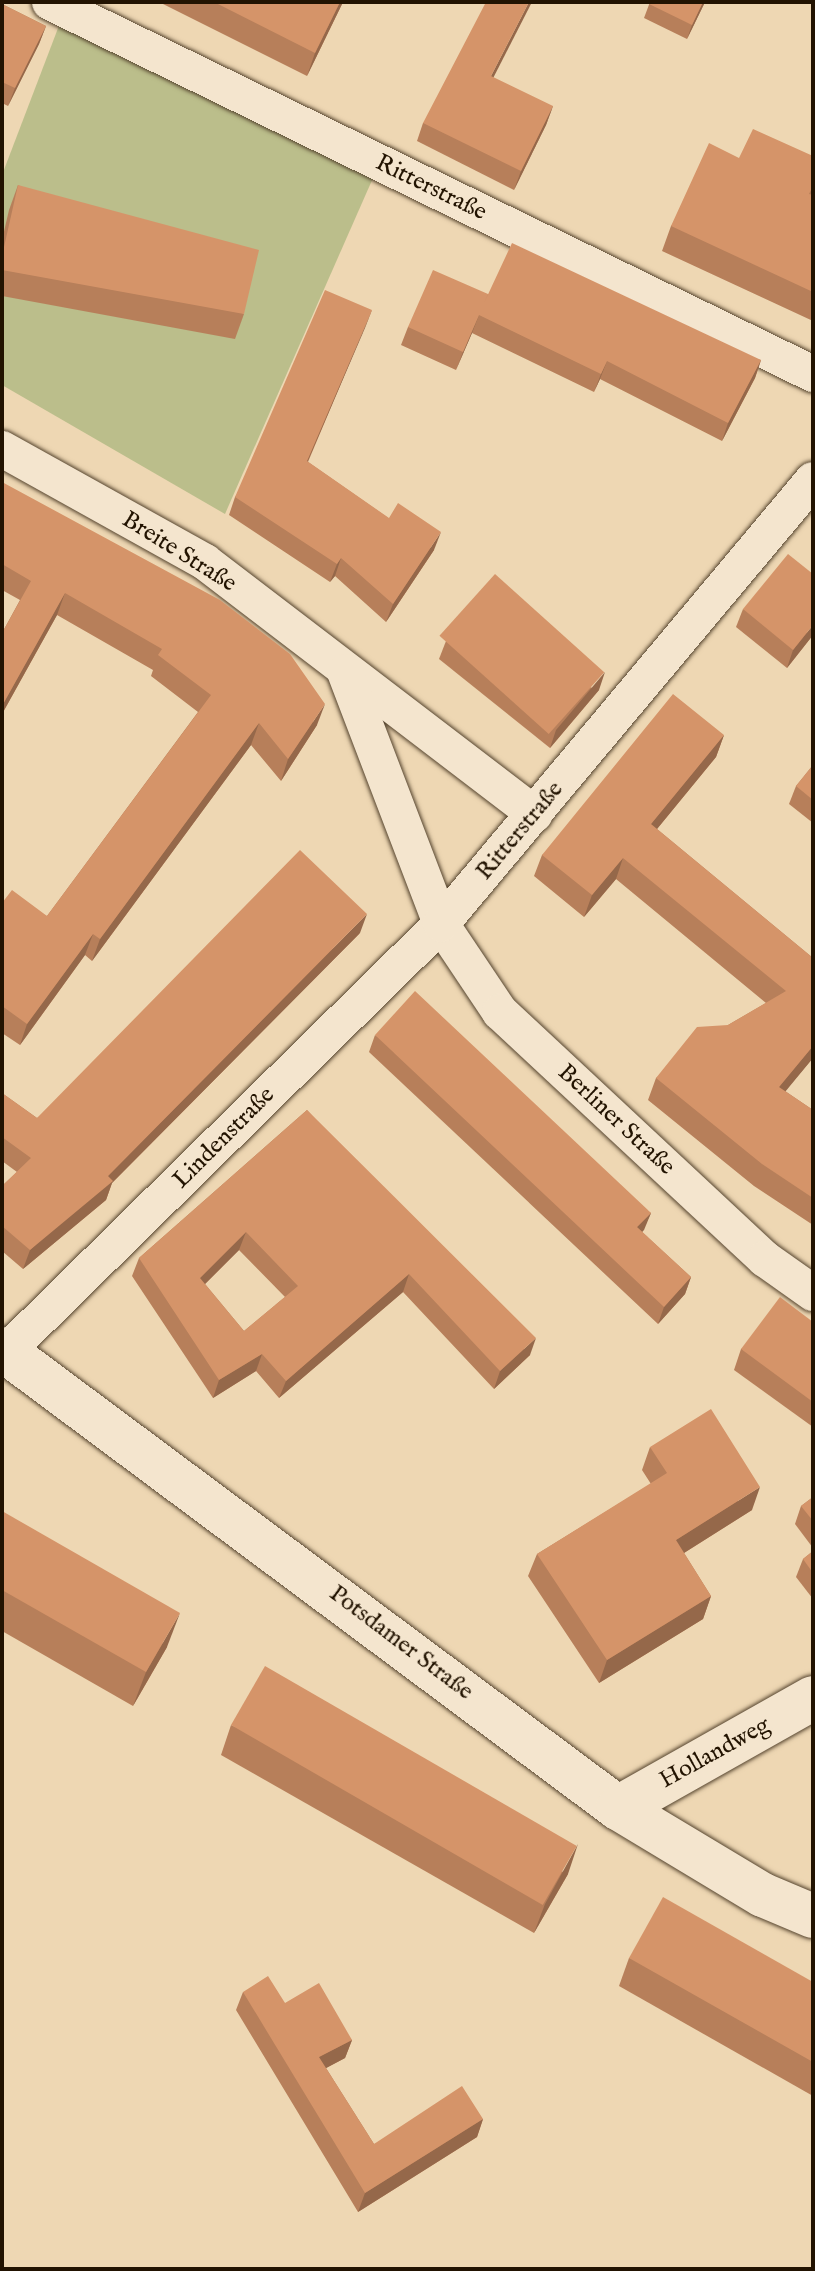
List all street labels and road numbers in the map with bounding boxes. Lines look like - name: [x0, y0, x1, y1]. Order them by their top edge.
- street label: Ritterstraße: [371, 149, 491, 227]
- street label: Breite Straße: [116, 505, 242, 599]
- street label: Ritterstraße: [470, 776, 570, 886]
- street label: Berliner Straße: [551, 1058, 681, 1182]
- street label: Lindenstraße: [167, 1081, 281, 1195]
- street label: Potsdamer Straße: [323, 1579, 479, 1707]
- street label: Hollandweg: [655, 1711, 775, 1795]

